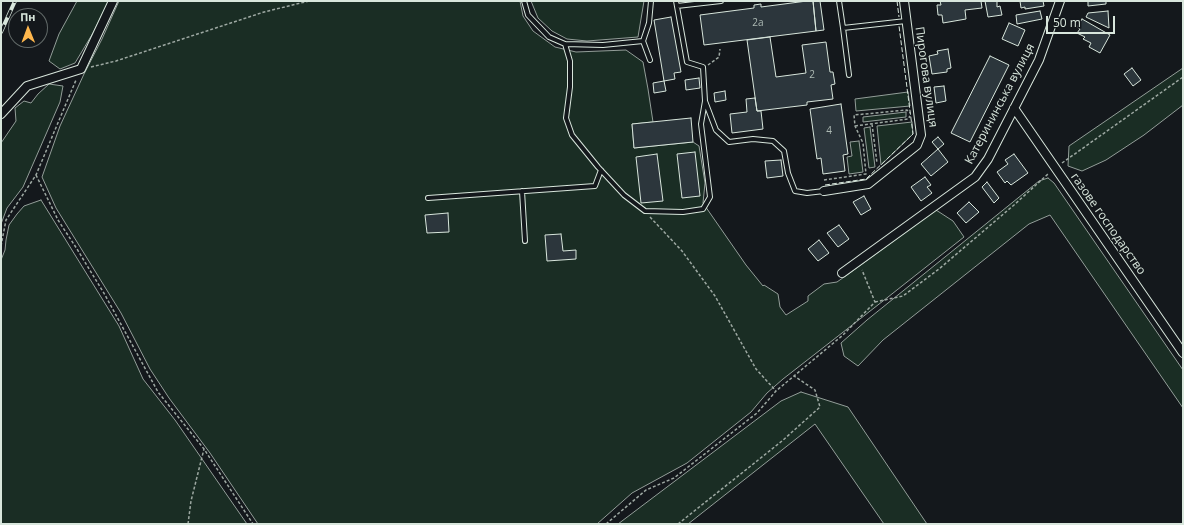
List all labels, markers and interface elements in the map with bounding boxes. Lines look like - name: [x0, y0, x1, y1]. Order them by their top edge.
- north arrow: [8, 8, 48, 48]
- scale bar: [1048, 8, 1117, 34]
- text: Пн: [20, 9, 36, 24]
- text: 50 m: [1053, 14, 1081, 31]
- house number: 2а: [752, 17, 764, 29]
- street label: Пирогова вулиця: [912, 26, 940, 128]
- street label: Катерининська вулиця: [962, 41, 1038, 167]
- house number: 2: [809, 69, 815, 81]
- house number: 4: [826, 125, 832, 137]
- street label: газове господарство: [1067, 170, 1149, 278]

